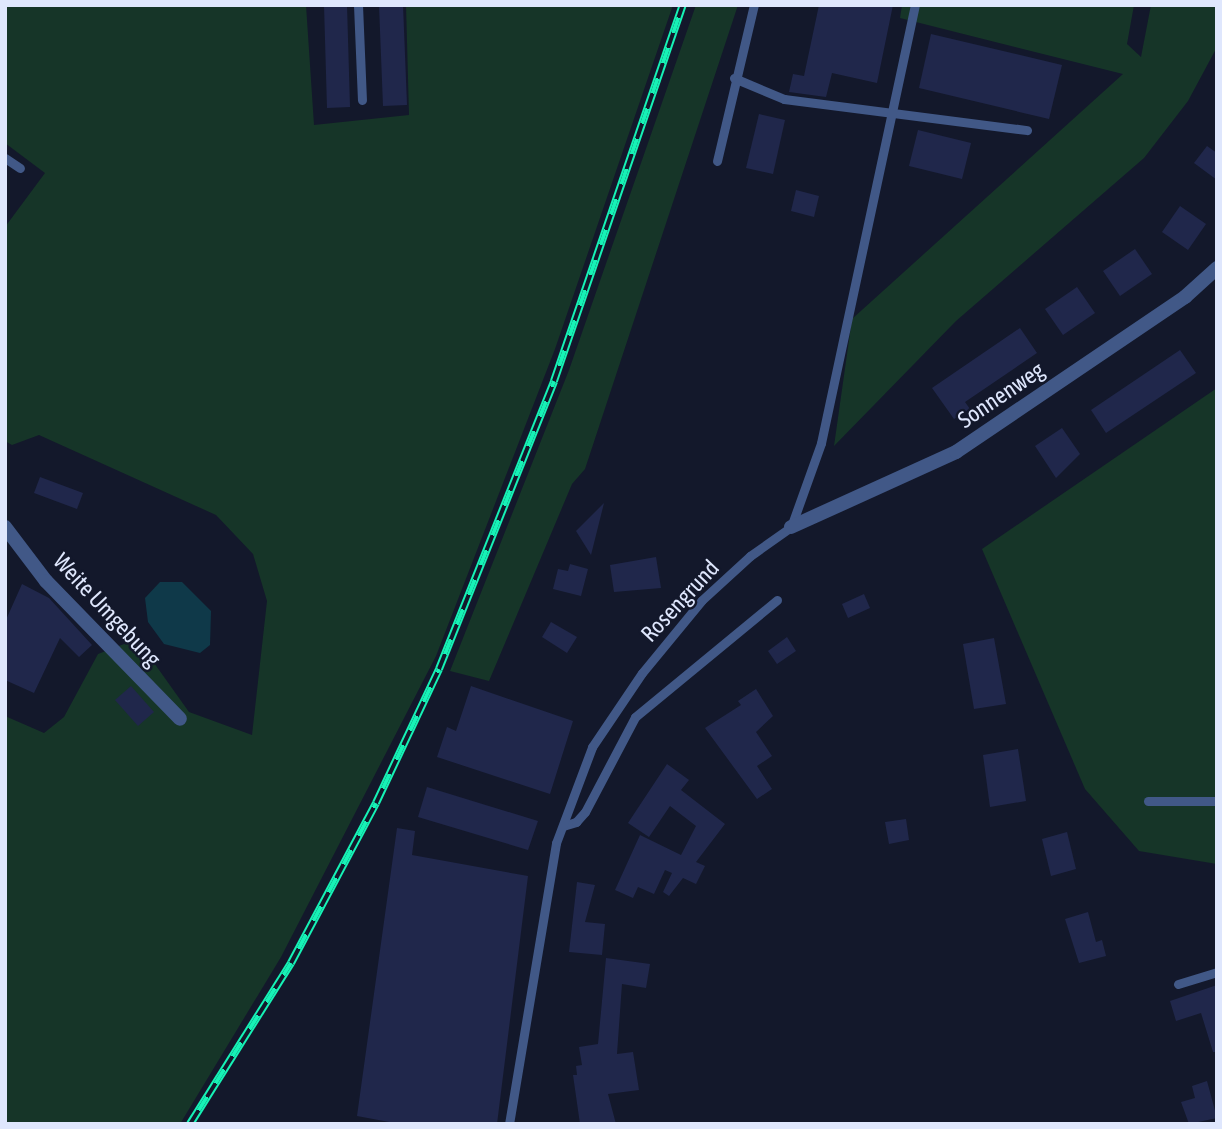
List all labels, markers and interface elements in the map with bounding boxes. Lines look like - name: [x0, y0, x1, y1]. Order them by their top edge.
- street label: Sonnenweg: [953, 356, 1049, 434]
- street label: Weite Umgebung: [48, 548, 166, 672]
- street label: Rosengrund: [635, 554, 725, 648]

